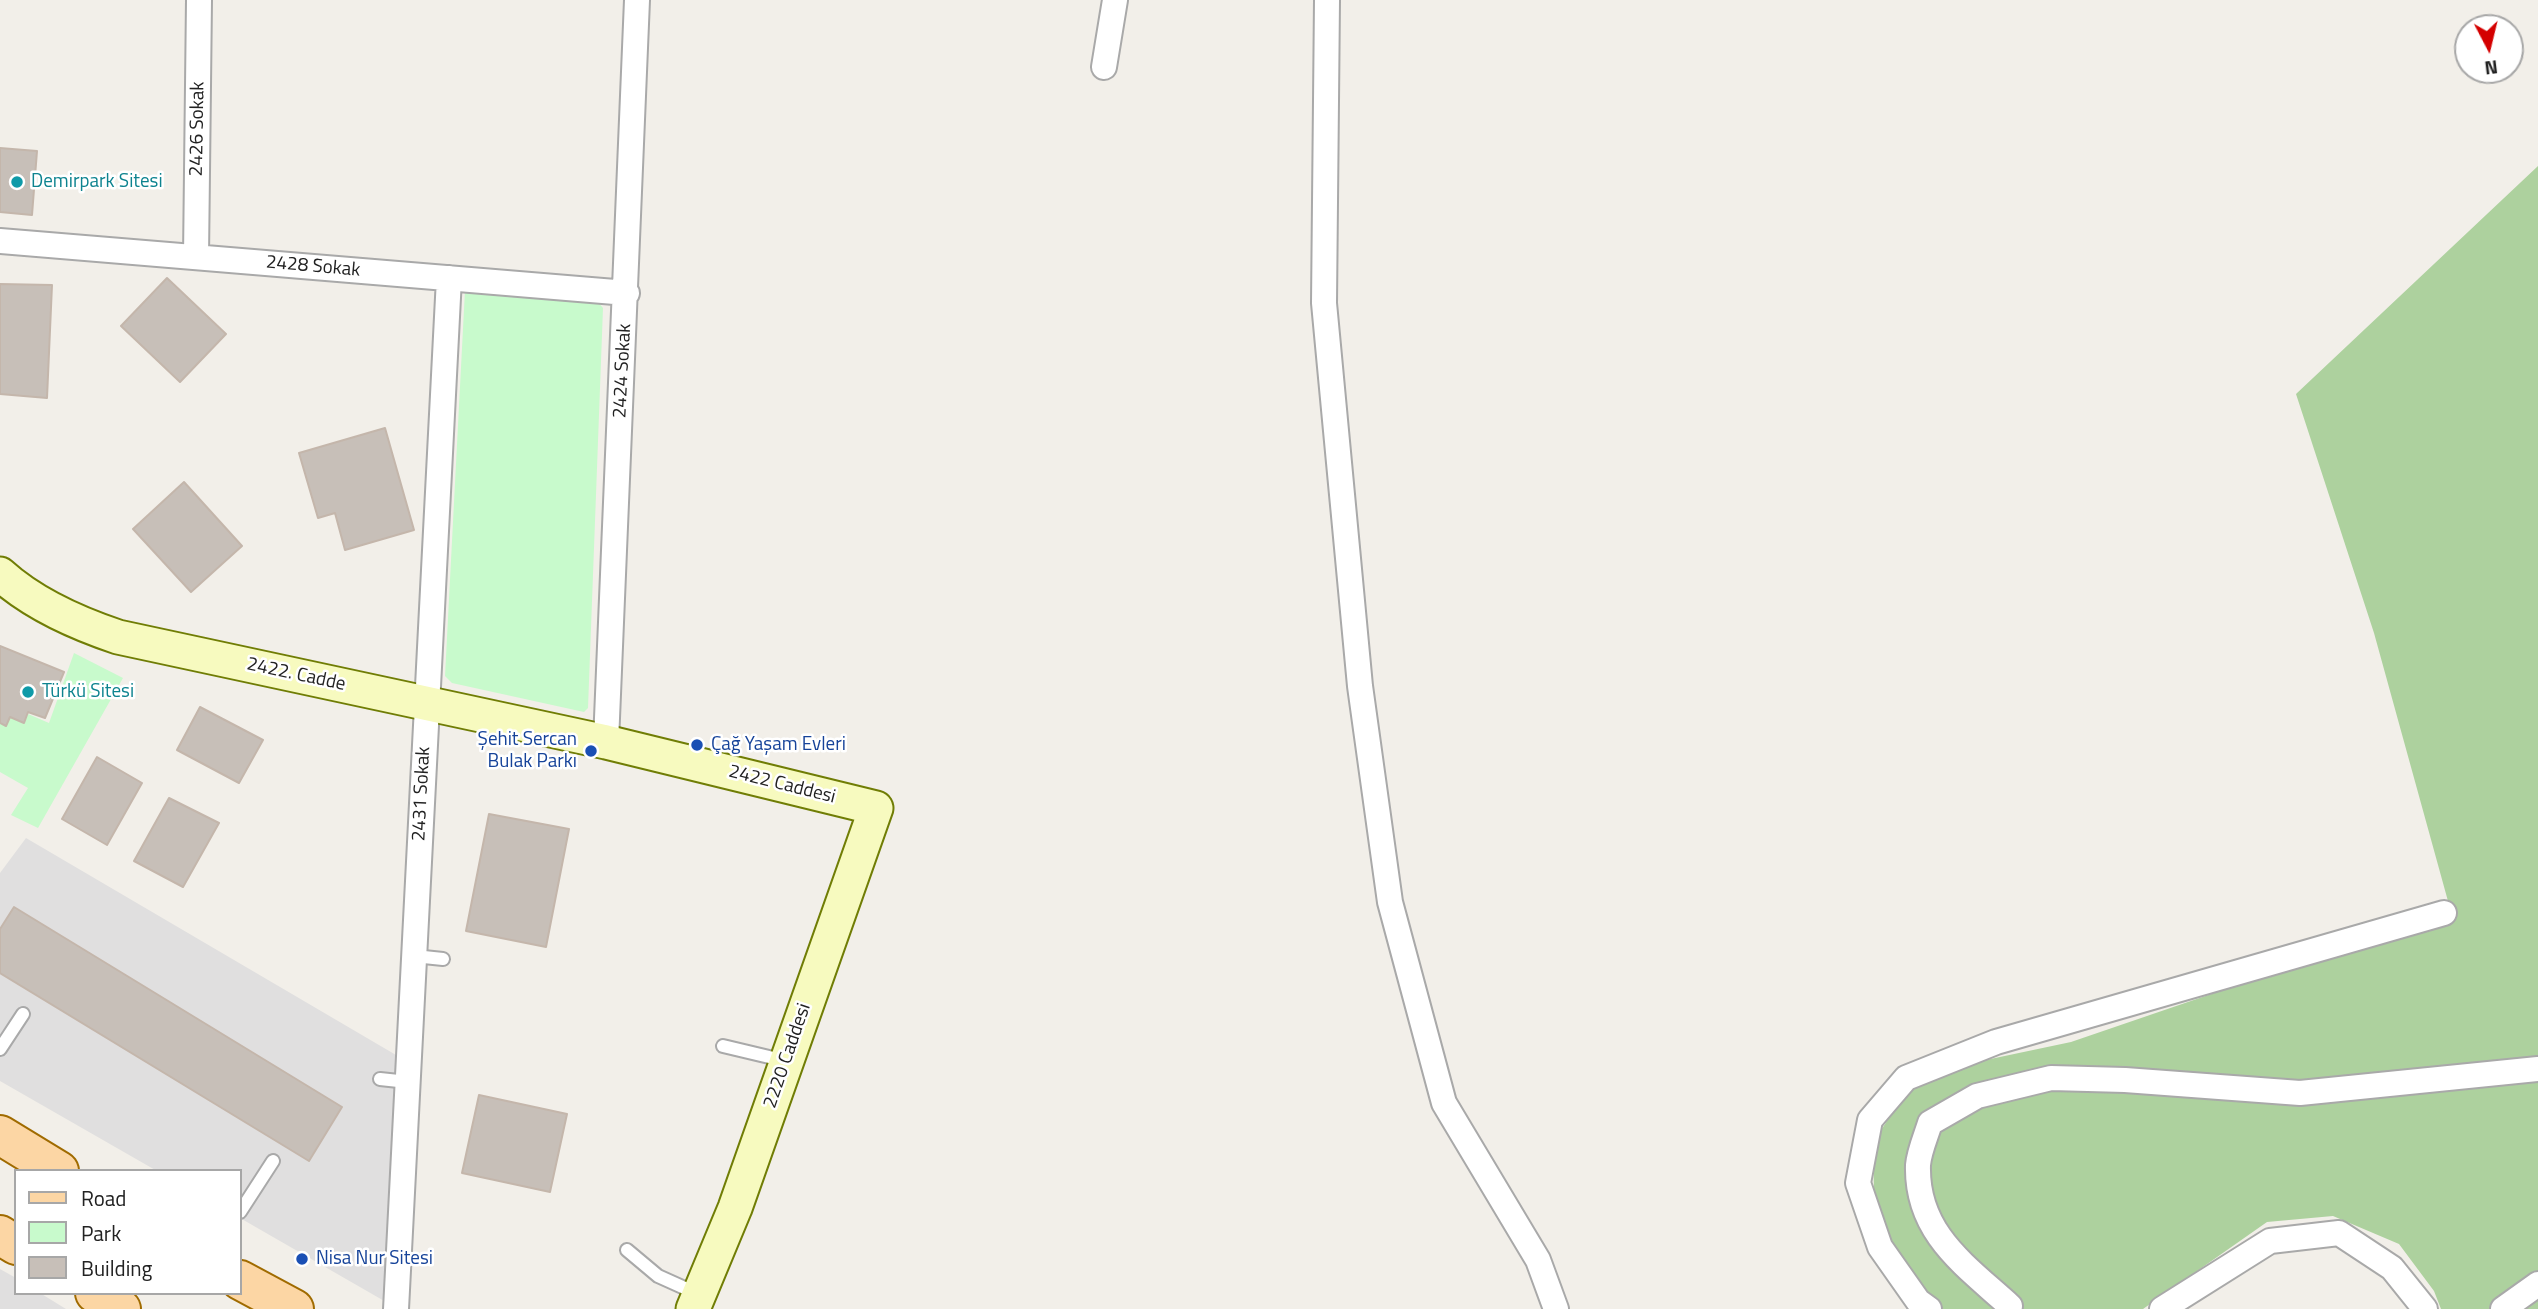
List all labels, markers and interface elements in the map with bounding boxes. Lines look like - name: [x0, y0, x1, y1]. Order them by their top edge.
- north arrow: [2454, 14, 2524, 84]
- text: N: [2483, 53, 2500, 84]
- street label: 2426 Sokak: [186, 81, 210, 177]
- place label: Demirpark Sitesi: [31, 171, 163, 193]
- marker: Demirpark Sitesi: [9, 174, 25, 190]
- street label: 2428 Sokak: [265, 252, 361, 282]
- street label: 2424 Sokak: [609, 323, 637, 419]
- street label: 2422. Cadde: [245, 653, 347, 697]
- place label: Türkü Sitesi: [42, 681, 134, 703]
- marker: Türkü Sitesi: [20, 684, 36, 700]
- place label: Şehit Sercan Bulak Parkı: [478, 729, 577, 773]
- place label: Çağ Yaşam Evleri: [711, 734, 846, 756]
- marker: Çağ Yaşam Evleri: [689, 737, 705, 753]
- marker: Şehit Sercan Bulak Parkı: [583, 743, 599, 759]
- street label: 2431 Sokak: [408, 746, 436, 842]
- street label: 2422 Caddesi: [726, 761, 838, 809]
- street label: 2220 Caddesi: [759, 1001, 817, 1111]
- legend: [14, 1169, 242, 1295]
- text: Road: [81, 1182, 126, 1214]
- text: Park: [81, 1217, 121, 1249]
- place label: Nisa Nur Sitesi: [316, 1248, 433, 1270]
- marker: Nisa Nur Sitesi: [294, 1251, 310, 1267]
- text: Building: [81, 1252, 152, 1284]

